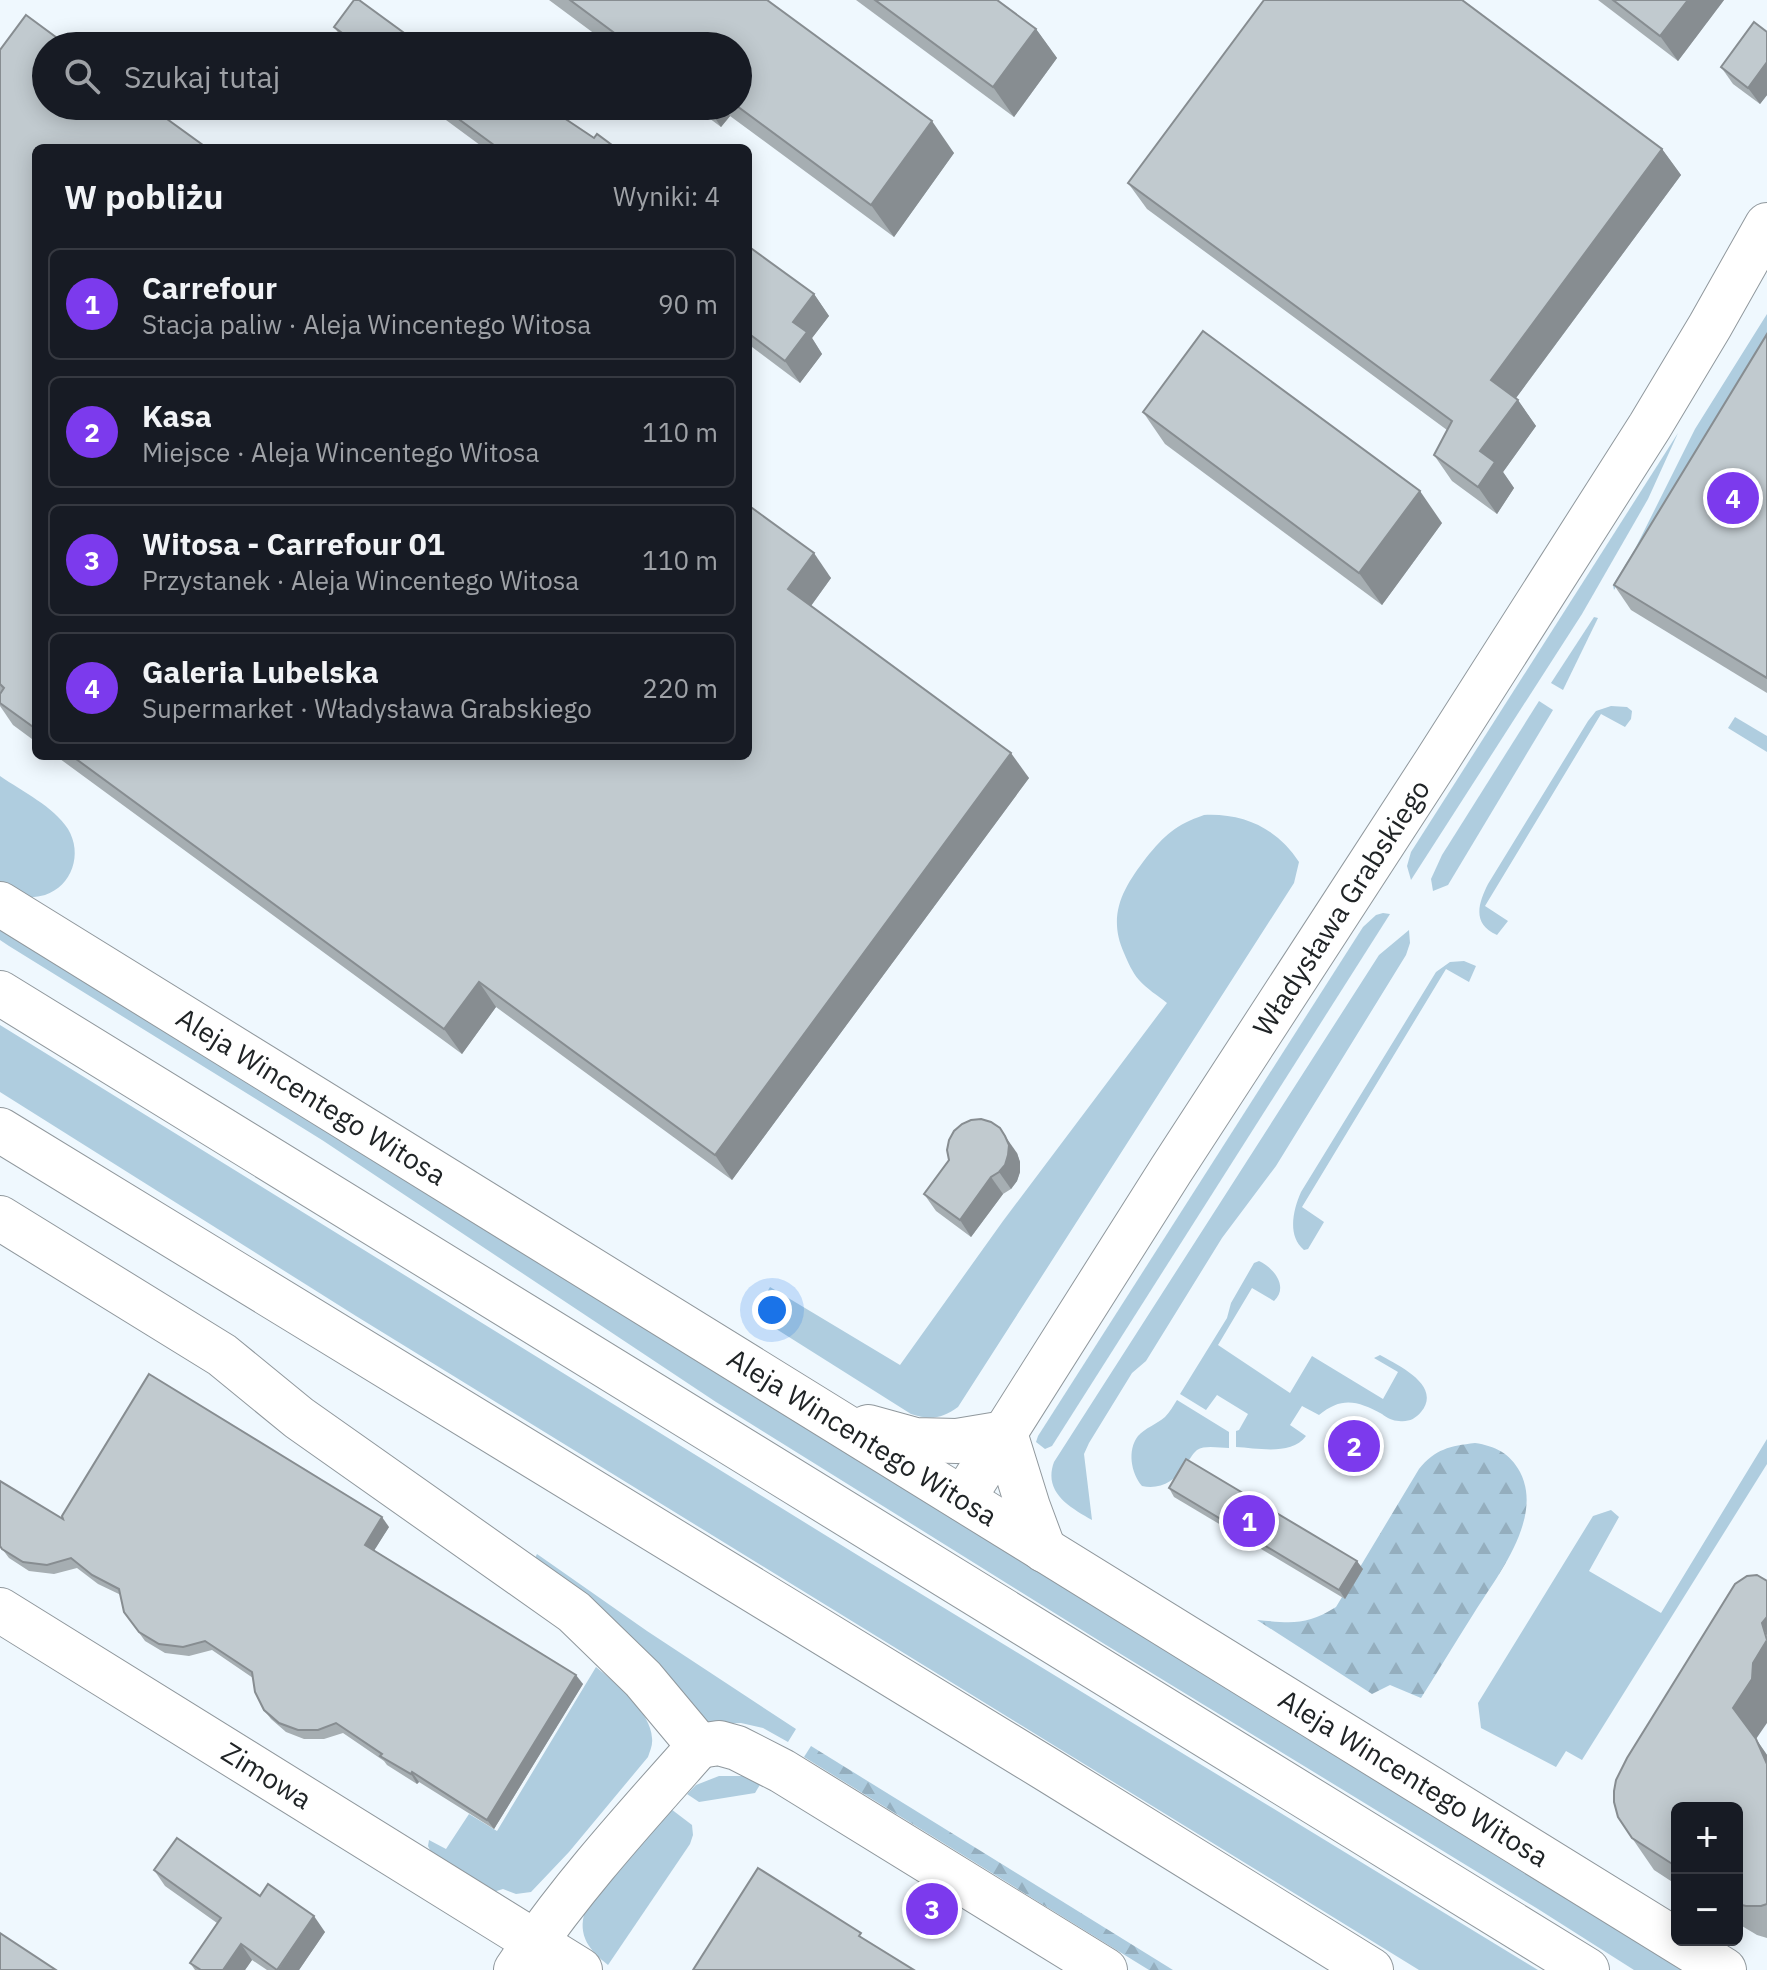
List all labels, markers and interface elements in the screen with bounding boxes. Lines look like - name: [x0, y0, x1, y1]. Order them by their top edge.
- search box: [32, 32, 752, 120]
- icon: search: [60, 54, 104, 98]
- text: Szukaj tutaj: [124, 57, 280, 96]
- text: W pobliżu: [64, 174, 224, 218]
- text: Wyniki: 4: [613, 179, 720, 213]
- text: Carrefour: [142, 268, 277, 307]
- text: 1: [84, 287, 100, 321]
- text: 90 m: [658, 287, 718, 321]
- text: Stacja paliw · Aleja Wincentego Witosa: [142, 307, 591, 341]
- text: Kasa: [142, 396, 212, 435]
- text: 2: [84, 415, 100, 449]
- text: 110 m: [642, 415, 718, 449]
- text: Miejsce · Aleja Wincentego Witosa: [142, 435, 539, 469]
- pin: 4: [1707, 468, 1759, 528]
- text: Witosa - Carrefour 01: [142, 524, 445, 563]
- text: 3: [84, 543, 100, 577]
- text: 110 m: [642, 543, 718, 577]
- text: Przystanek · Aleja Wincentego Witosa: [142, 563, 579, 597]
- text: Galeria Lubelska: [142, 652, 379, 691]
- text: 4: [84, 671, 100, 705]
- text: 220 m: [642, 671, 718, 705]
- text: Supermarket · Władysława Grabskiego: [142, 691, 592, 725]
- street label: Władysława Grabskiego: [1244, 772, 1438, 1043]
- street label: Aleja Wincentego Witosa: [170, 999, 453, 1193]
- your location: [752, 1290, 792, 1330]
- street label: Aleja Wincentego Witosa: [721, 1339, 1005, 1534]
- pin: 2: [1328, 1416, 1380, 1476]
- pin: 1: [1223, 1491, 1275, 1551]
- street label: Aleja Wincentego Witosa: [1272, 1680, 1556, 1875]
- street label: Zimowa: [215, 1733, 319, 1817]
- map controls: [1671, 1802, 1743, 1946]
- button: +: [1671, 1802, 1743, 1874]
- button: −: [1671, 1874, 1743, 1946]
- pin: 3: [906, 1879, 958, 1939]

